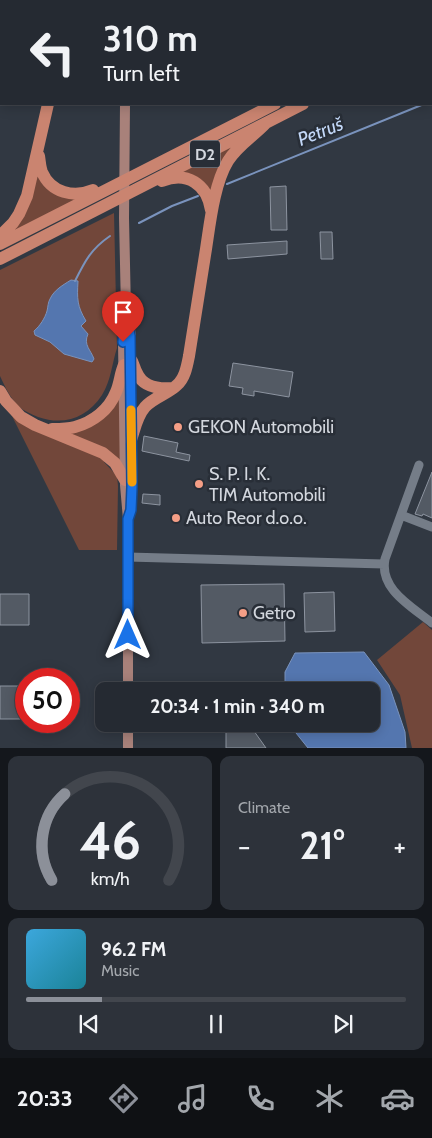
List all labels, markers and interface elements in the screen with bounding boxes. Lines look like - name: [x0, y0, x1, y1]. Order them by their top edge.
- text: 310 m: [103, 17, 198, 60]
- icon: left: [20, 20, 85, 85]
- text: Turn left: [103, 60, 180, 87]
- water label: Petruš: [294, 112, 347, 151]
- road number: D2: [190, 140, 220, 168]
- pin: [102, 291, 144, 342]
- icon: arrive: [109, 298, 137, 326]
- place label: GEKON Automobili: [188, 416, 334, 438]
- marker: GEKON Automobili: [172, 421, 184, 433]
- place label: S. P. I. K. TIM Automobili: [209, 463, 326, 506]
- marker: S. P. I. K. TIM Automobili: [193, 478, 205, 490]
- place label: Auto Reor d.o.o.: [186, 507, 307, 529]
- marker: Auto Reor d.o.o.: [170, 512, 182, 524]
- place label: Getro: [253, 602, 296, 624]
- marker: Getro: [237, 607, 249, 619]
- position arrow: [101, 608, 153, 660]
- speed limit sign: 50: [15, 668, 80, 733]
- text: 20:34 · 1 min · 340 m: [150, 695, 325, 718]
- text: Climate: [238, 798, 290, 817]
- text: 46: [79, 809, 141, 872]
- text: 21°: [299, 822, 345, 869]
- text: −: [238, 829, 250, 863]
- text: +: [394, 829, 406, 863]
- text: km/h: [90, 868, 130, 889]
- text: 96.2 FM: [101, 938, 166, 961]
- text: Music: [101, 961, 139, 980]
- icon: previous: [75, 1010, 103, 1038]
- icon: pause: [202, 1010, 230, 1038]
- icon: next: [329, 1010, 357, 1038]
- icon: directions: [106, 1081, 141, 1116]
- icon: music: [175, 1081, 210, 1116]
- icon: phone: [243, 1081, 278, 1116]
- icon: climate: [312, 1081, 347, 1116]
- icon: car: [380, 1081, 415, 1116]
- text: 20:33: [17, 1085, 73, 1112]

